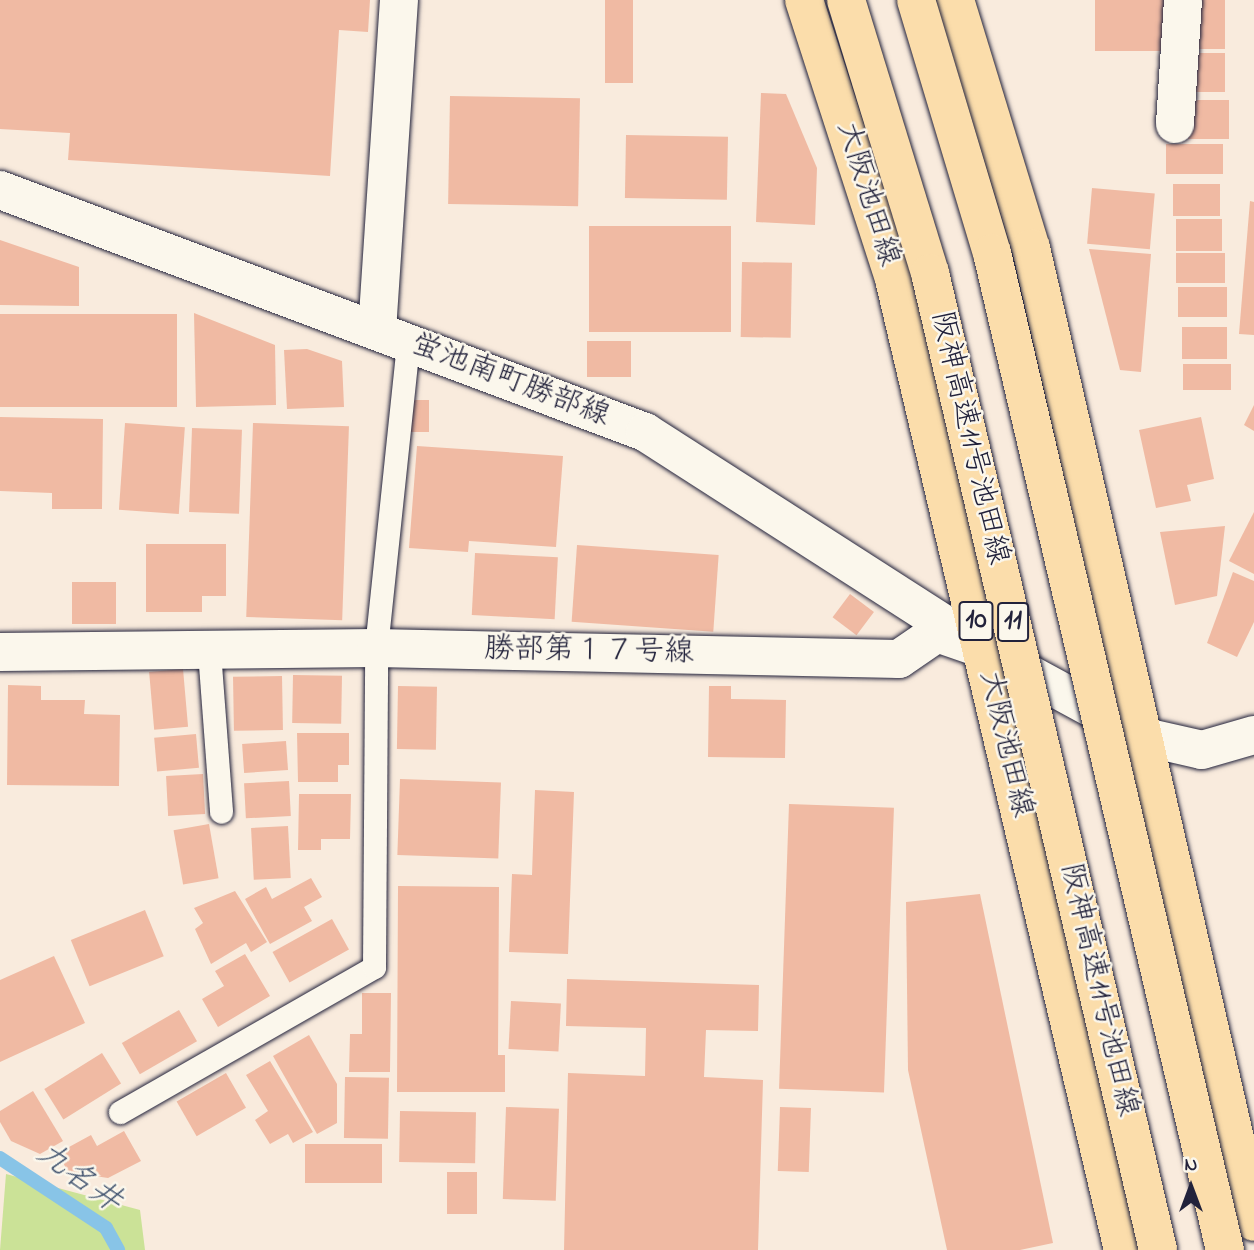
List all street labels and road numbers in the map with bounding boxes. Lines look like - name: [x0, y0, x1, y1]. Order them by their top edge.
- street label: 大阪池田線: [828, 117, 906, 271]
- street label: 阪神高速11号池田線: [922, 308, 1016, 568]
- street label: 蛍池南町勝部線: [406, 327, 614, 435]
- road number: 10: [958, 596, 993, 646]
- road number: 11: [996, 598, 1030, 646]
- street label: 勝部第１７号線: [484, 632, 694, 672]
- street label: 大阪池田線: [971, 667, 1039, 821]
- street label: 阪神高速11号池田線: [1051, 860, 1145, 1120]

